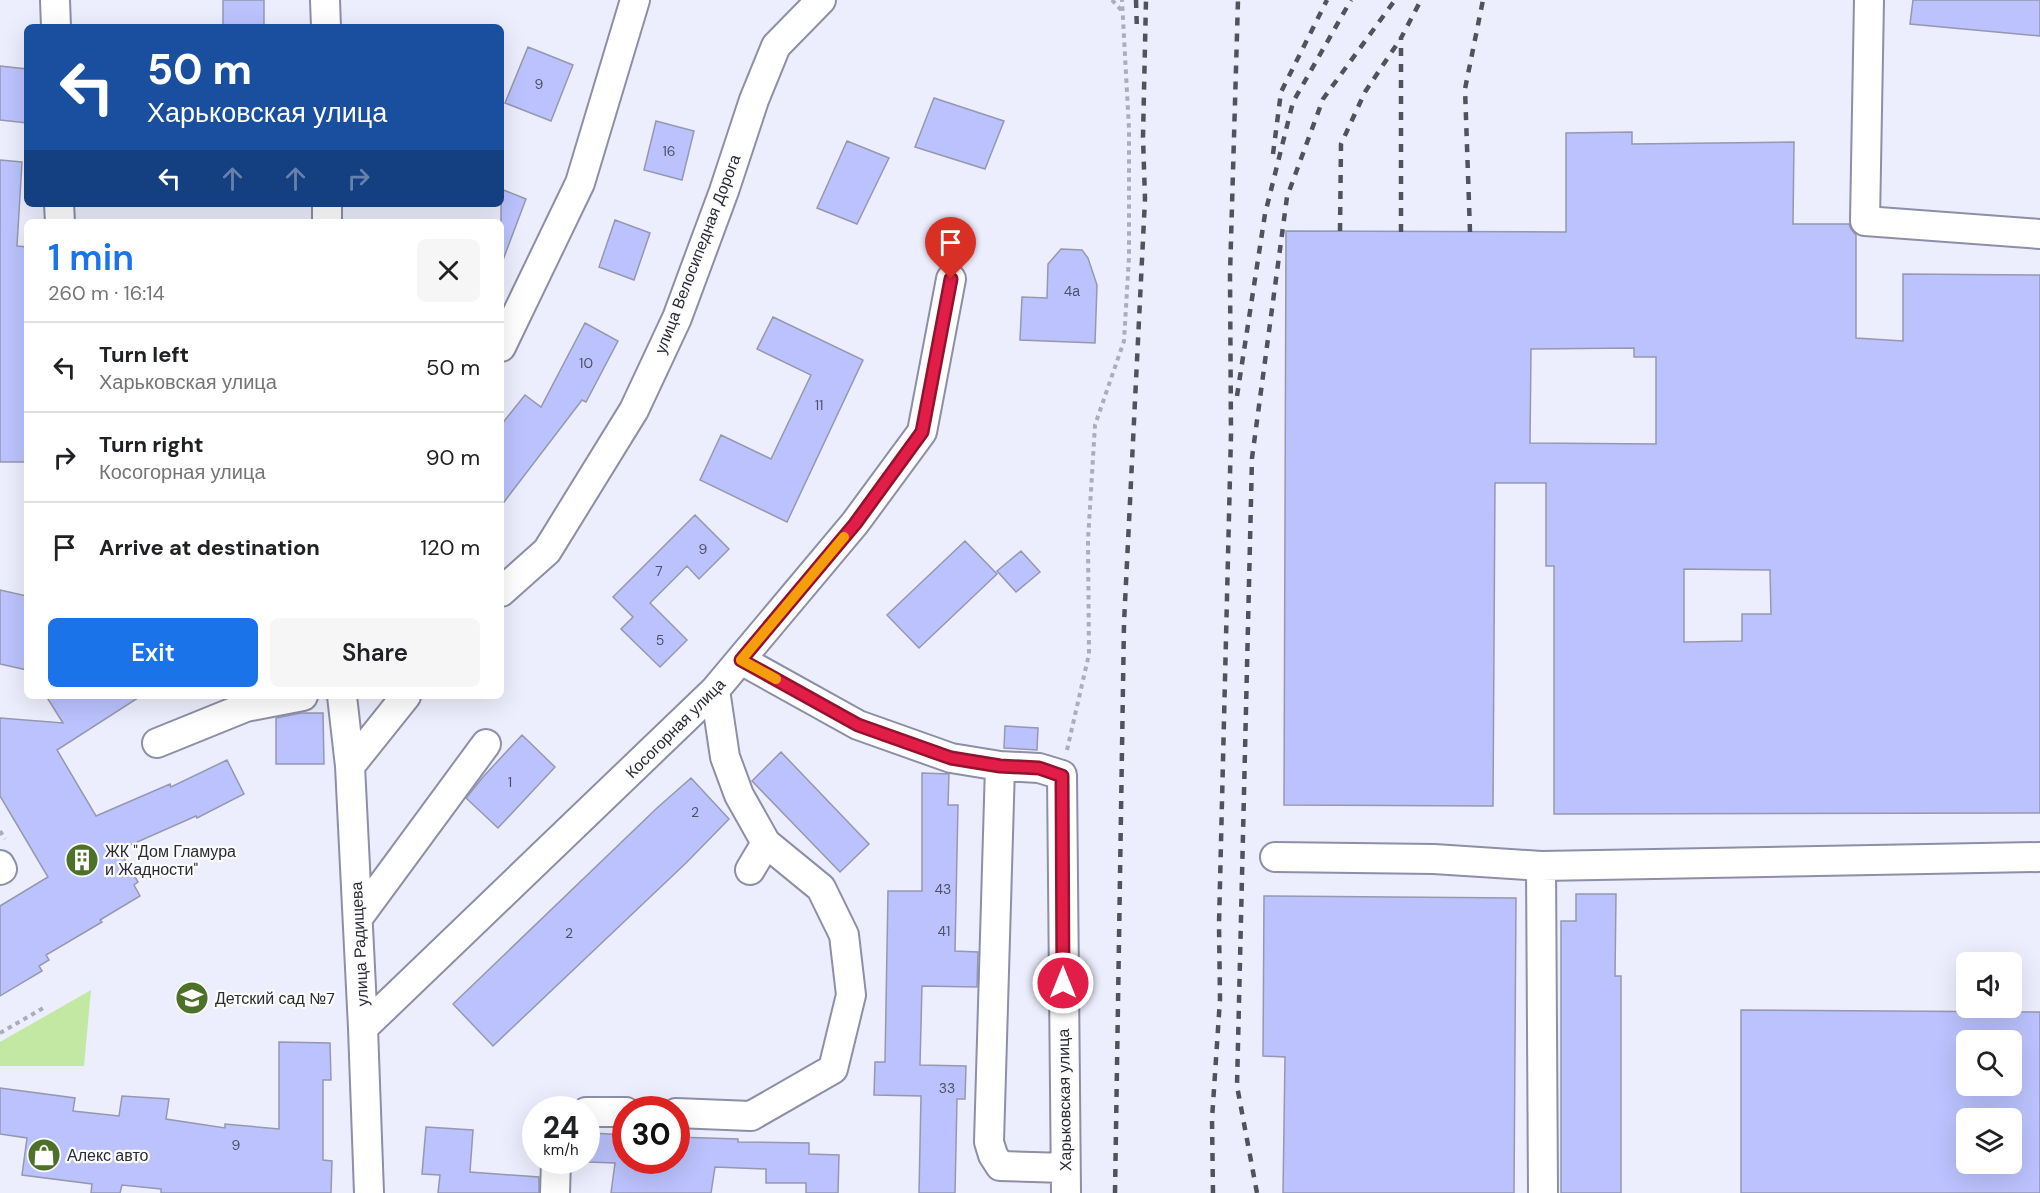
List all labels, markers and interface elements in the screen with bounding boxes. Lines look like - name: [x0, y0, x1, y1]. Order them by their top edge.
- text: 50 m: [147, 42, 252, 97]
- icon: left: [48, 48, 126, 126]
- house number: 9: [535, 75, 544, 93]
- text: Харьковская улица: [147, 95, 387, 130]
- house number: 16: [662, 142, 676, 160]
- street label: улица Велосипедная Дорога: [650, 151, 745, 357]
- icon: left: [153, 162, 186, 195]
- icon: ahead: [216, 162, 249, 195]
- icon: ahead: [279, 162, 312, 195]
- icon: right: [342, 162, 375, 195]
- pin: [925, 217, 976, 279]
- icon: arrive: [934, 226, 967, 259]
- text: 1 min: [48, 234, 134, 281]
- button: close: [417, 239, 480, 302]
- text: 260 m · 16:14: [48, 280, 165, 306]
- house number: 4а: [1064, 282, 1080, 300]
- text: Turn left: [99, 340, 189, 369]
- icon: left: [48, 351, 81, 384]
- text: 50 m: [426, 353, 480, 382]
- house number: 10: [579, 354, 593, 372]
- text: Харьковская улица: [99, 369, 277, 395]
- house number: 11: [815, 396, 823, 414]
- text: Turn right: [99, 430, 204, 459]
- icon: right: [48, 441, 81, 474]
- text: 90 m: [426, 443, 480, 472]
- text: Косогорная улица: [99, 459, 266, 485]
- icon: arrive: [48, 531, 81, 564]
- text: Arrive at destination: [99, 533, 320, 562]
- text: 120 m: [420, 533, 480, 562]
- house number: 9: [699, 540, 708, 558]
- house number: 7: [655, 562, 663, 580]
- button: Exit: [48, 618, 258, 687]
- button: Share: [270, 618, 480, 687]
- house number: 5: [656, 631, 664, 649]
- street label: Косогорная улица: [621, 674, 730, 783]
- house number: 1: [508, 773, 512, 791]
- house number: 2: [691, 803, 699, 821]
- place label: ЖК "Дом Гламура и Жадности": [105, 841, 236, 880]
- building icon: ЖК "Дом Гламура и Жадности": [64, 842, 100, 878]
- house number: 43: [935, 880, 951, 898]
- street label: улица Радищева: [346, 881, 373, 1007]
- house number: 41: [938, 922, 950, 940]
- house number: 2: [565, 924, 573, 942]
- position arrow: [1031, 951, 1095, 1015]
- map controls: [1956, 952, 2022, 1174]
- button: sound: [1956, 952, 2022, 1018]
- school or university icon: Детский сад №7: [174, 980, 210, 1016]
- place label: Детский сад №7: [215, 988, 335, 1009]
- street label: Харьковская улица: [1053, 1029, 1076, 1171]
- button: search: [1956, 1030, 2022, 1096]
- house number: 33: [939, 1079, 955, 1097]
- speed limit sign: 30: [612, 1096, 690, 1174]
- text: 24: [543, 1108, 579, 1147]
- button: layers: [1956, 1108, 2022, 1174]
- house number: 9: [232, 1136, 241, 1154]
- shop icon: Алекс авто: [26, 1137, 62, 1173]
- text: km/h: [543, 1140, 579, 1160]
- place label: Алекс авто: [67, 1145, 149, 1166]

